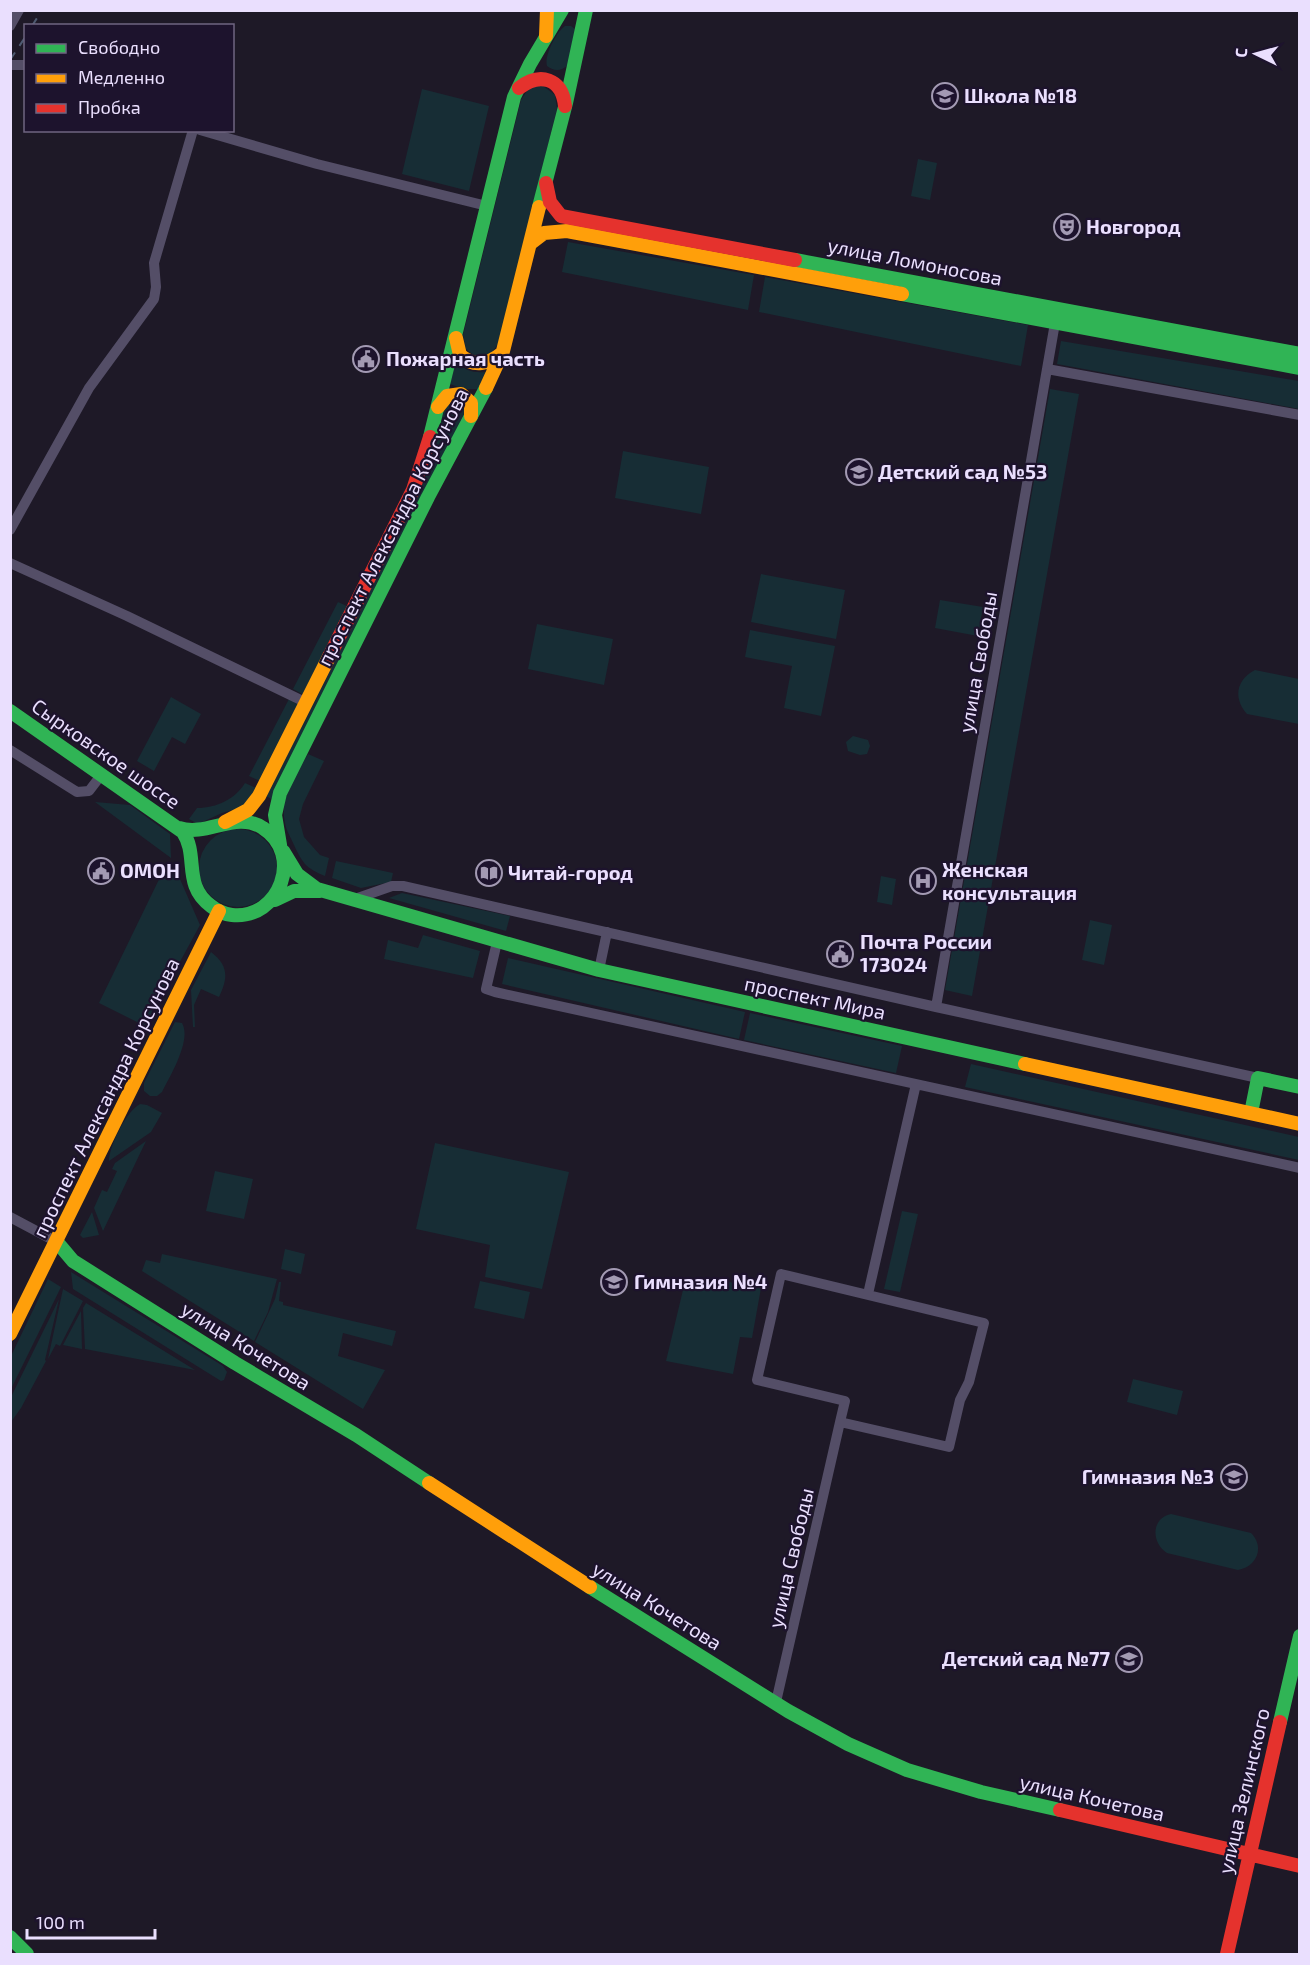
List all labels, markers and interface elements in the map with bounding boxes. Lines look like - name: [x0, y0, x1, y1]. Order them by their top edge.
- legend: [24, 24, 234, 132]
- north arrow: [1226, 24, 1286, 84]
- text: Свободно: [78, 36, 160, 58]
- text: С: [1231, 47, 1250, 58]
- text: Медленно: [78, 66, 165, 88]
- school or university icon: Школа №18: [930, 81, 960, 111]
- place label: Школа №18: [964, 83, 1077, 107]
- text: Пробка: [78, 96, 141, 118]
- theatre icon: Новгород: [1052, 212, 1082, 242]
- place label: Новгород: [1086, 214, 1181, 238]
- street label: улица Ломоносова: [826, 232, 1005, 291]
- public building icon: Пожарная часть: [351, 344, 381, 374]
- place label: Пожарная часть: [386, 346, 545, 370]
- street label: проспект Александра Корсунова: [311, 384, 474, 670]
- school or university icon: Детский сад №53: [844, 457, 874, 487]
- place label: Детский сад №53: [878, 459, 1047, 483]
- street label: улица Свободы: [953, 589, 1002, 734]
- street label: Сырковское шоссе: [28, 693, 185, 813]
- public building icon: ОМОН: [86, 856, 116, 886]
- place label: Женская консультация: [942, 857, 1077, 904]
- place label: ОМОН: [120, 858, 180, 882]
- library icon: Читай-город: [474, 858, 504, 888]
- place label: Читай-город: [508, 860, 633, 884]
- hospital icon: Женская консультация: [908, 866, 938, 896]
- place label: Почта России 173024: [860, 929, 992, 976]
- public building icon: Почта России 173024: [825, 939, 855, 969]
- street label: проспект Александра Корсунова: [27, 954, 184, 1242]
- street label: проспект Мира: [742, 970, 888, 1024]
- school or university icon: Гимназия №4: [599, 1267, 629, 1297]
- place label: Гимназия №4: [634, 1269, 768, 1293]
- street label: улица Кочетова: [177, 1296, 316, 1395]
- school or university icon: Гимназия №3: [1219, 1462, 1249, 1492]
- place label: Гимназия №3: [1082, 1464, 1214, 1488]
- street label: улица Свободы: [762, 1485, 819, 1630]
- street label: улица Кочетова: [588, 1556, 727, 1655]
- school or university icon: Детский сад №77: [1114, 1644, 1144, 1674]
- place label: Детский сад №77: [942, 1646, 1110, 1670]
- street label: улица Зелинского: [1212, 1706, 1275, 1876]
- street label: улица Кочетова: [1017, 1769, 1167, 1826]
- scale bar: [27, 1902, 154, 1940]
- text: 100 m: [36, 1911, 85, 1933]

